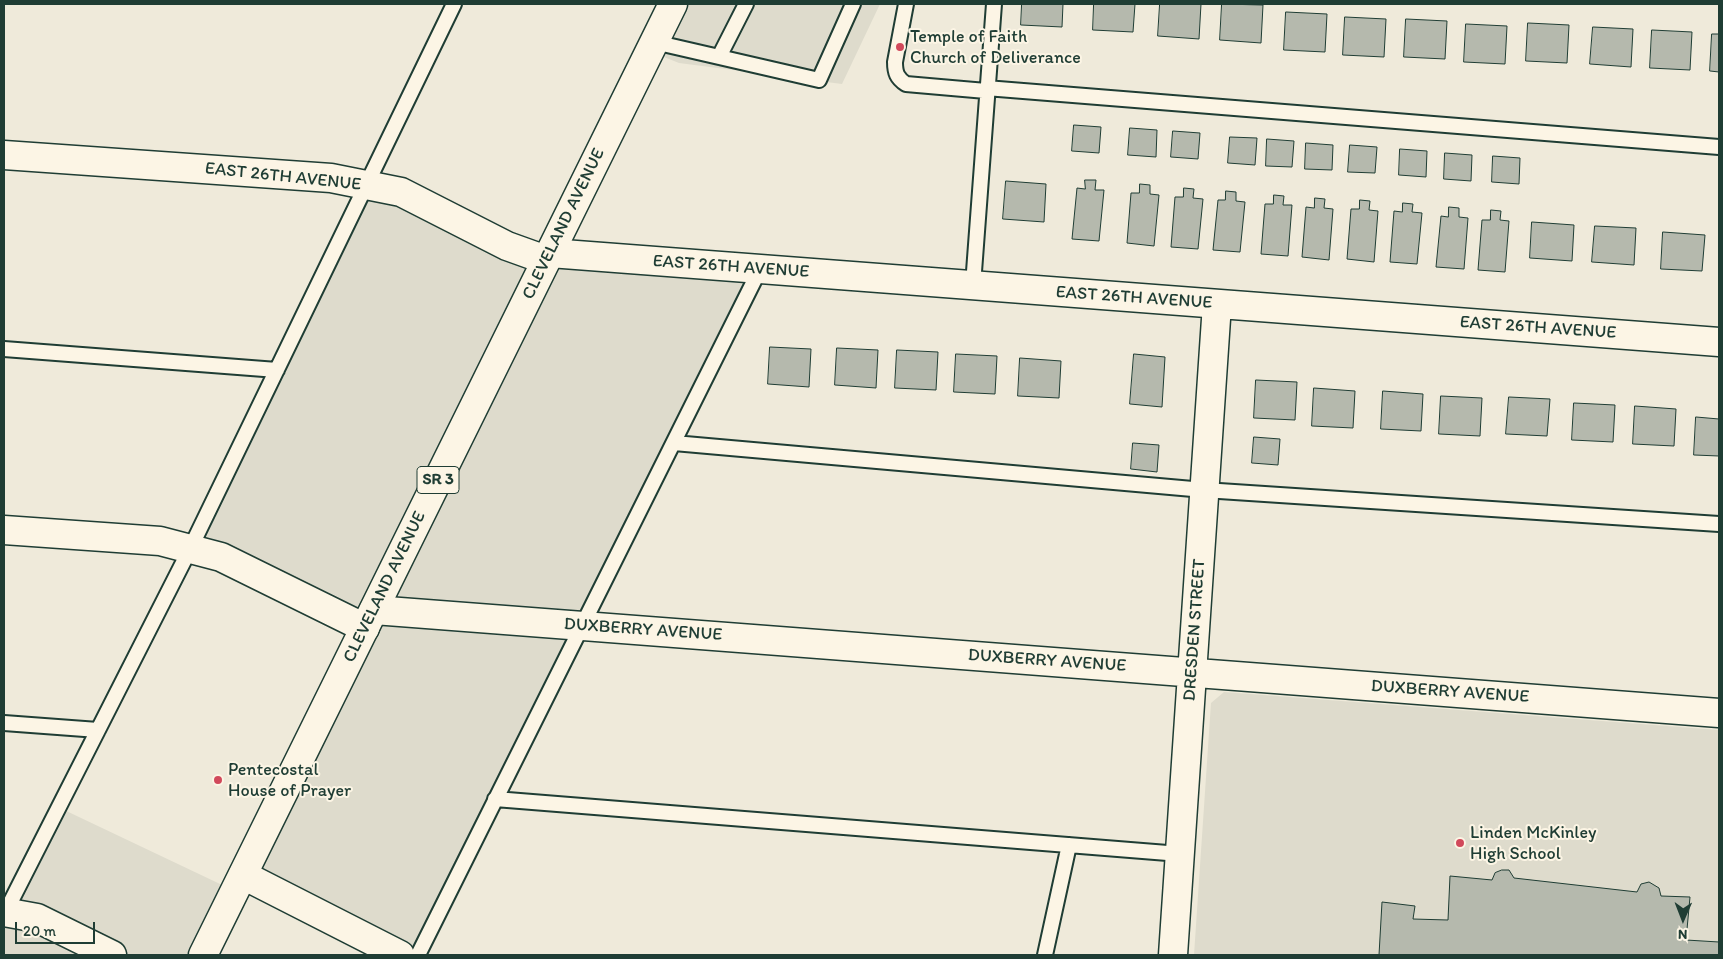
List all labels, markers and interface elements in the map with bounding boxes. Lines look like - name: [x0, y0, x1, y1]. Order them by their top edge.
- place label: Temple of Faith Church of Deliverance: [910, 26, 1081, 68]
- marker: Temple of Faith Church of Deliverance: [894, 41, 906, 53]
- street label: CLEVELAND AVENUE: [518, 145, 610, 303]
- street label: EAST 26TH AVENUE: [204, 158, 362, 196]
- street label: EAST 26TH AVENUE: [652, 251, 810, 283]
- street label: EAST 26TH AVENUE: [1055, 282, 1213, 314]
- street label: EAST 26TH AVENUE: [1459, 312, 1617, 344]
- road number: SR 3: [417, 466, 459, 494]
- street label: CLEVELAND AVENUE: [339, 508, 431, 666]
- street label: DRESDEN STREET: [1179, 558, 1211, 702]
- street label: DUXBERRY AVENUE: [563, 614, 723, 646]
- street label: DUXBERRY AVENUE: [967, 645, 1127, 677]
- street label: DUXBERRY AVENUE: [1370, 676, 1530, 708]
- place label: Pentecostal House of Prayer: [228, 759, 351, 802]
- marker: Pentecostal House of Prayer: [212, 774, 224, 786]
- place label: Linden McKinley High School: [1470, 822, 1596, 864]
- marker: Linden McKinley High School: [1454, 837, 1466, 849]
- north arrow: [1658, 894, 1708, 944]
- scale bar: [18, 912, 98, 944]
- text: 20 m: [23, 922, 56, 940]
- text: N: [1678, 926, 1688, 943]

